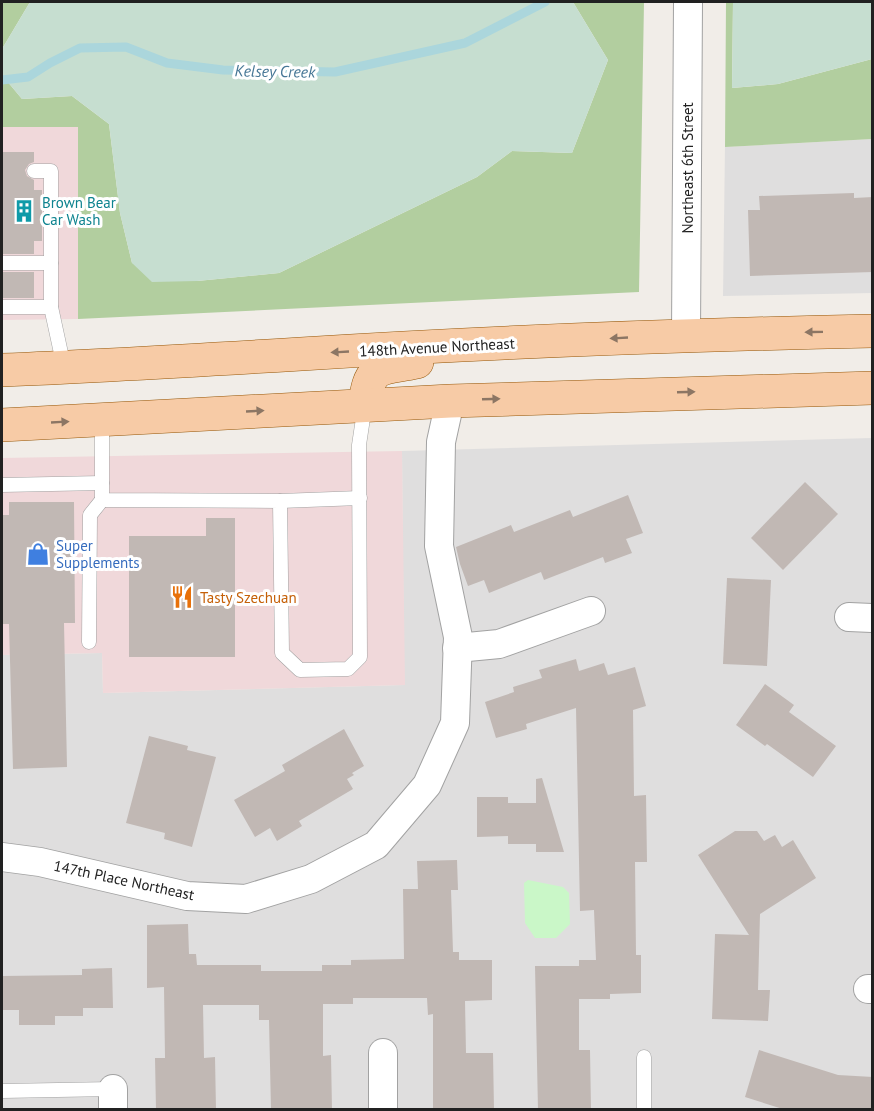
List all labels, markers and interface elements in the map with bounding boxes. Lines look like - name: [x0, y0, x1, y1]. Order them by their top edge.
- water label: Kelsey Creek: [235, 60, 316, 82]
- street label: Northeast 6th Street: [678, 102, 697, 234]
- place label: Brown Bear Car Wash: [42, 193, 116, 229]
- building icon: Brown Bear Car Wash: [11, 198, 37, 224]
- one-way arrow: [805, 327, 824, 337]
- street label: 148th Avenue Northeast: [359, 333, 515, 361]
- one-way arrow: [610, 334, 629, 343]
- one-way arrow: [331, 347, 350, 356]
- one-way arrow: [677, 388, 696, 397]
- one-way arrow: [482, 395, 501, 404]
- one-way arrow: [245, 406, 264, 416]
- one-way arrow: [50, 417, 69, 426]
- place label: Super Supplements: [56, 536, 140, 572]
- shop icon: Super Supplements: [25, 541, 51, 567]
- restaurant icon: Tasty Szechuan: [169, 584, 195, 610]
- place label: Tasty Szechuan: [200, 588, 297, 607]
- street label: 147th Place Northeast: [52, 856, 196, 904]

